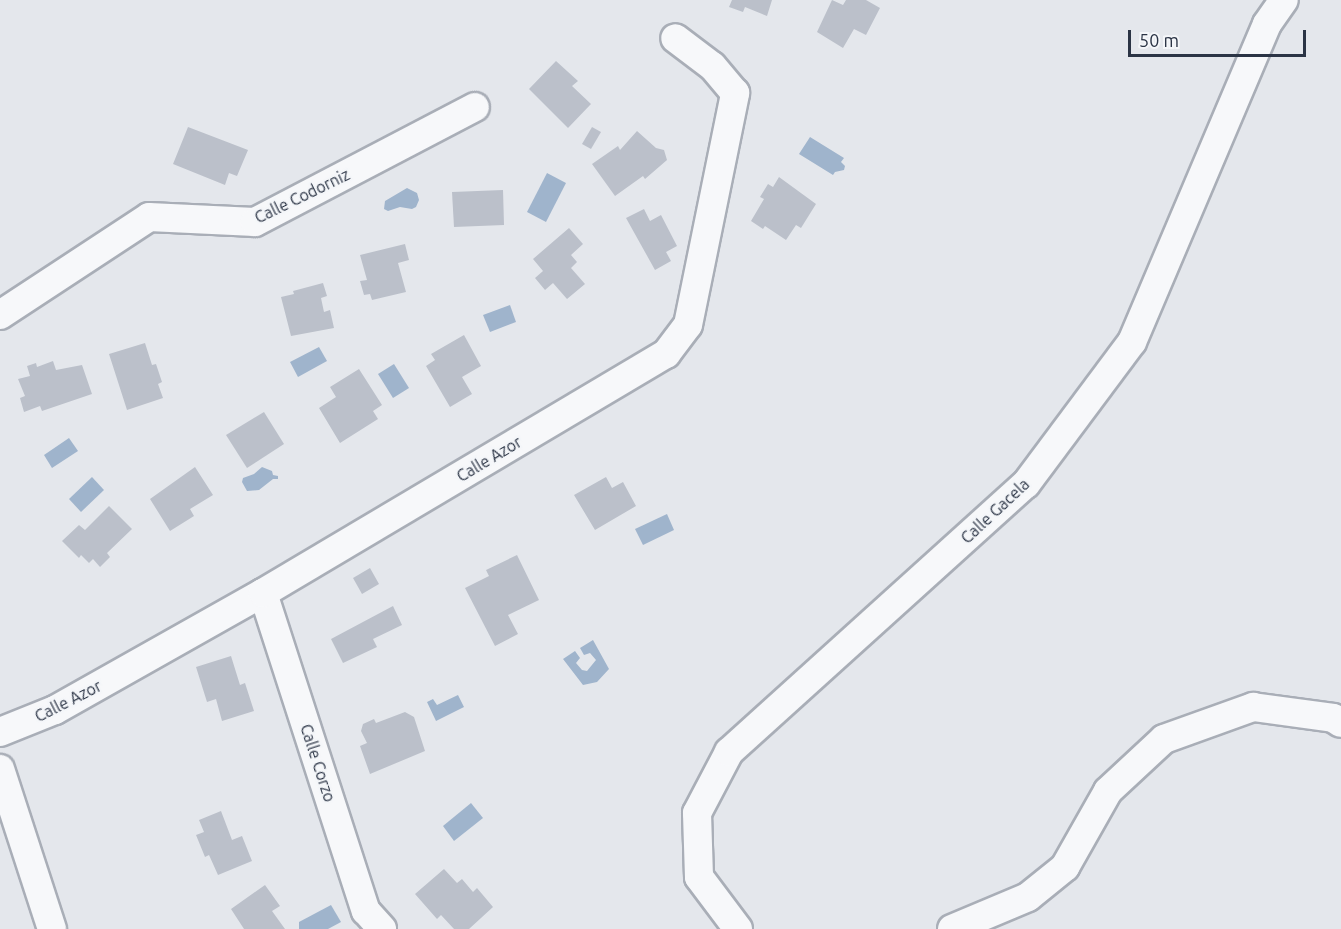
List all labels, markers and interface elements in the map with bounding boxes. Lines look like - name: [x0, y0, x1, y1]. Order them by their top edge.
- scale bar: [1131, 18, 1310, 56]
- text: 50 m: [1139, 30, 1179, 50]
- street label: Calle Codorniz: [251, 165, 353, 227]
- street label: Calle Azor: [453, 432, 525, 486]
- street label: Calle Gacela: [957, 475, 1033, 547]
- street label: Calle Azor: [31, 676, 105, 726]
- street label: Calle Corzo: [296, 722, 340, 804]

